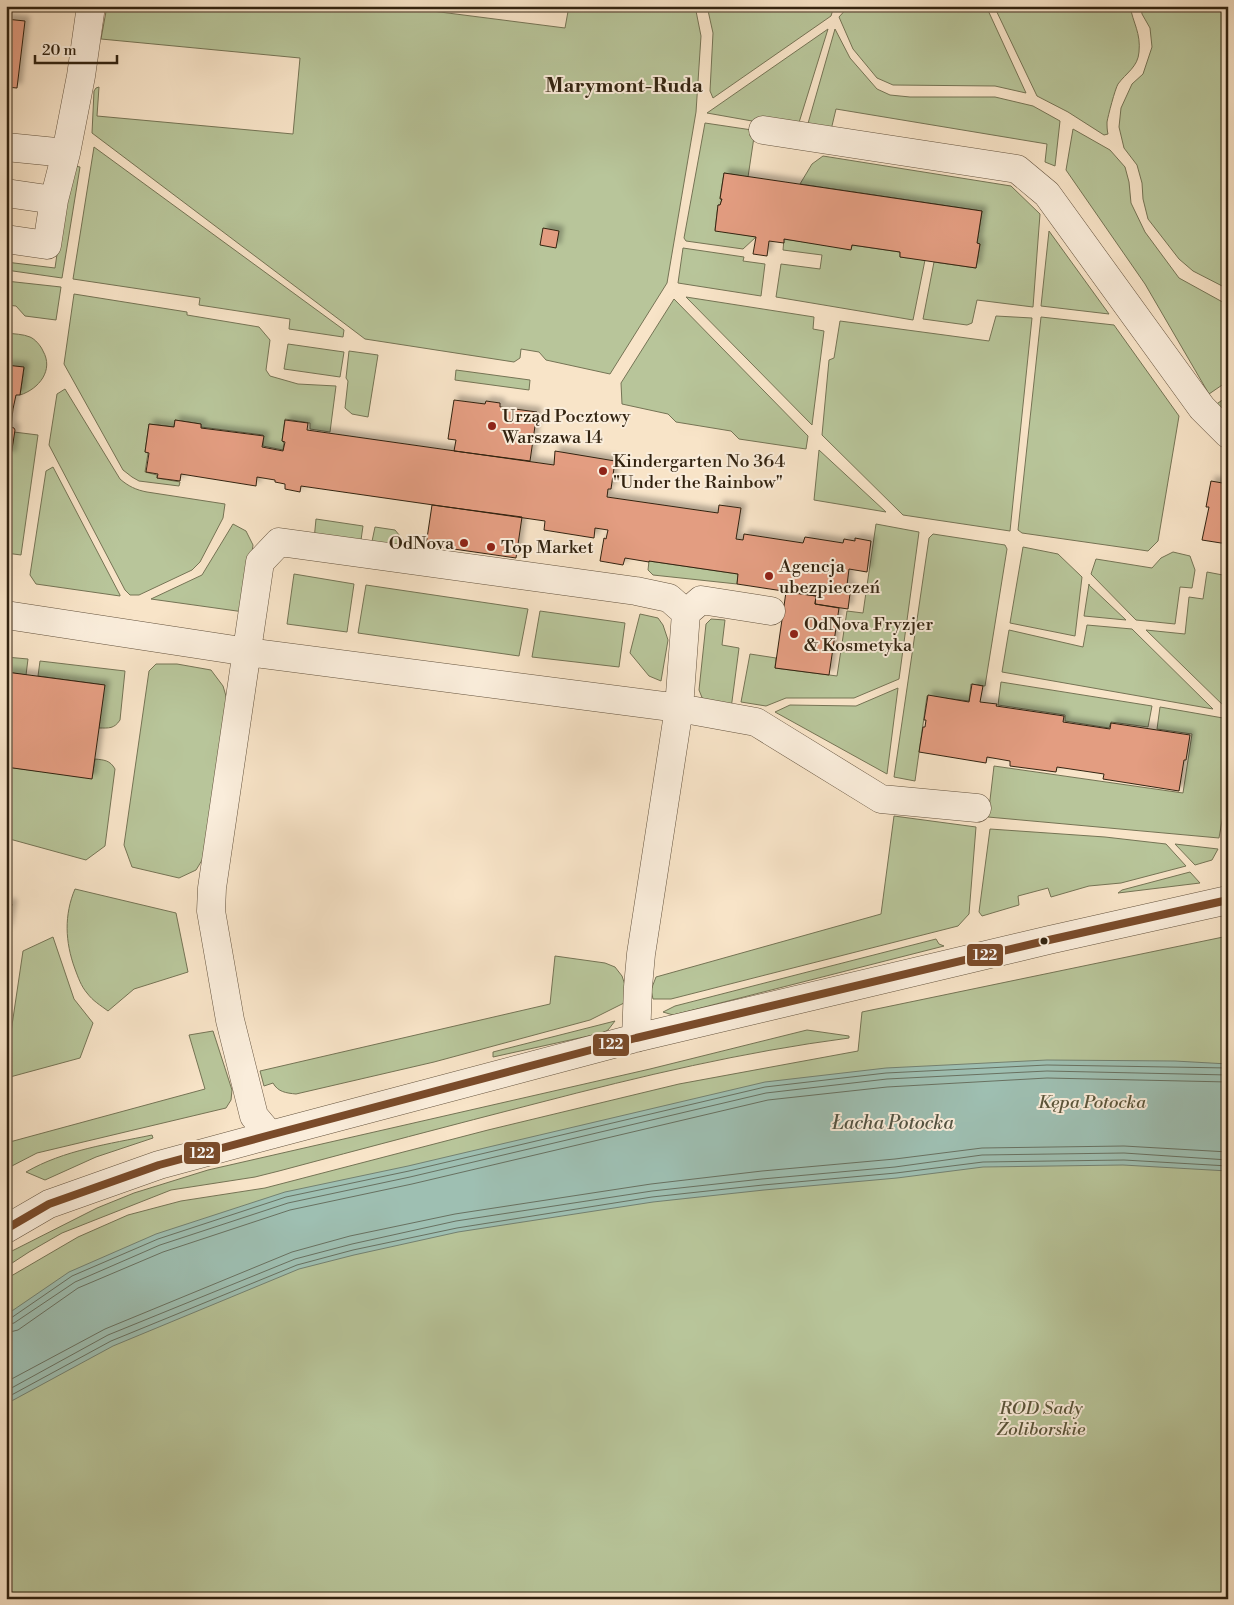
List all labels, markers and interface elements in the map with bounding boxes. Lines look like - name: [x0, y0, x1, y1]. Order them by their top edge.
- scale bar: [35, 32, 118, 64]
- text: 20 m: [42, 41, 77, 60]
- district label: Marymont-Ruda: [545, 74, 703, 99]
- place label: Urząd Pocztowy Warszawa 14: [501, 405, 631, 449]
- marker: Urząd Pocztowy Warszawa 14: [486, 420, 498, 432]
- place label: Kindergarten No 364 "Under the Rainbow": [613, 450, 785, 494]
- marker: Kindergarten No 364 "Under the Rainbow": [597, 465, 609, 477]
- place label: OdNova: [389, 532, 455, 555]
- place label: Top Market: [501, 536, 594, 559]
- marker: OdNova: [458, 537, 470, 549]
- marker: Top Market: [485, 541, 497, 553]
- place label: Agencja ubezpieczeń: [778, 555, 881, 599]
- marker: Agencja ubezpieczeń: [763, 570, 775, 582]
- place label: OdNova Fryzjer & Kosmetyka: [804, 613, 933, 657]
- marker: OdNova Fryzjer & Kosmetyka: [788, 628, 800, 640]
- unlabelled marker: [1039, 936, 1049, 946]
- line badge: 122: [966, 943, 1004, 967]
- text: 122: [973, 947, 997, 965]
- line badge: 122: [592, 1033, 630, 1057]
- text: 122: [599, 1036, 623, 1054]
- park label: Kępa Potocka: [1038, 1091, 1147, 1114]
- water label: Łacha Potocka: [831, 1111, 954, 1135]
- line badge: 122: [183, 1141, 221, 1165]
- text: 122: [190, 1145, 214, 1163]
- park label: ROD Sady Żoliborskie: [997, 1397, 1086, 1441]

